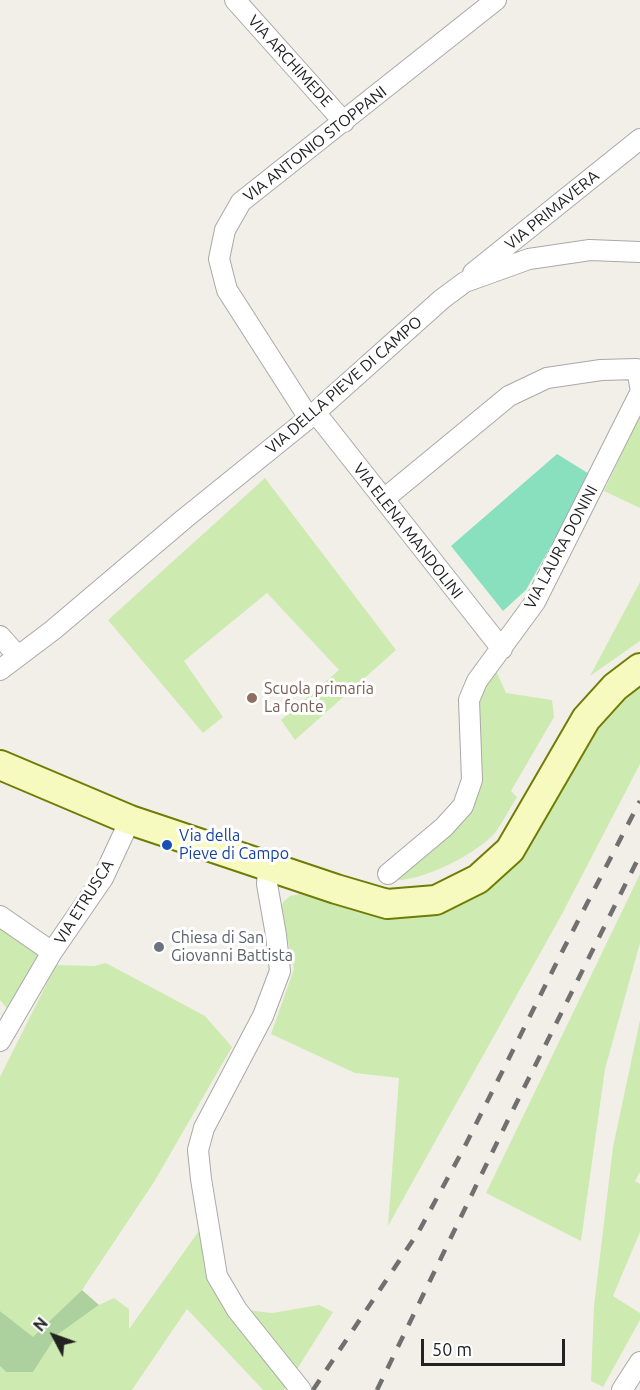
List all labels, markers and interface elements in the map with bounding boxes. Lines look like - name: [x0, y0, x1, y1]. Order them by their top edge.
- street label: VIA ARCHIMEDE: [244, 11, 336, 111]
- street label: VIA ANTONIO STOPPANI: [240, 82, 390, 206]
- street label: VIA PRIMAVERA: [501, 166, 603, 254]
- street label: VIA DELLA PIEVE DI CAMPO: [262, 312, 426, 458]
- street label: VIA ELENA MANDOLINI: [349, 459, 467, 603]
- street label: VIA LAURA DONINI: [520, 482, 602, 612]
- place label: Scuola primaria La fonte: [264, 679, 374, 717]
- marker: Scuola primaria La fonte: [245, 691, 259, 705]
- place label: Via della Pieve di Campo: [179, 826, 289, 864]
- marker: Via della Pieve di Campo: [160, 838, 174, 852]
- street label: VIA ETRUSCA: [50, 856, 118, 948]
- place label: Chiesa di San Giovanni Battista: [171, 928, 293, 966]
- marker: Chiesa di San Giovanni Battista: [152, 940, 166, 954]
- north arrow: [24, 1306, 84, 1366]
- text: N: [30, 1314, 51, 1335]
- scale bar: [424, 1327, 568, 1365]
- text: 50 m: [432, 1339, 472, 1359]

